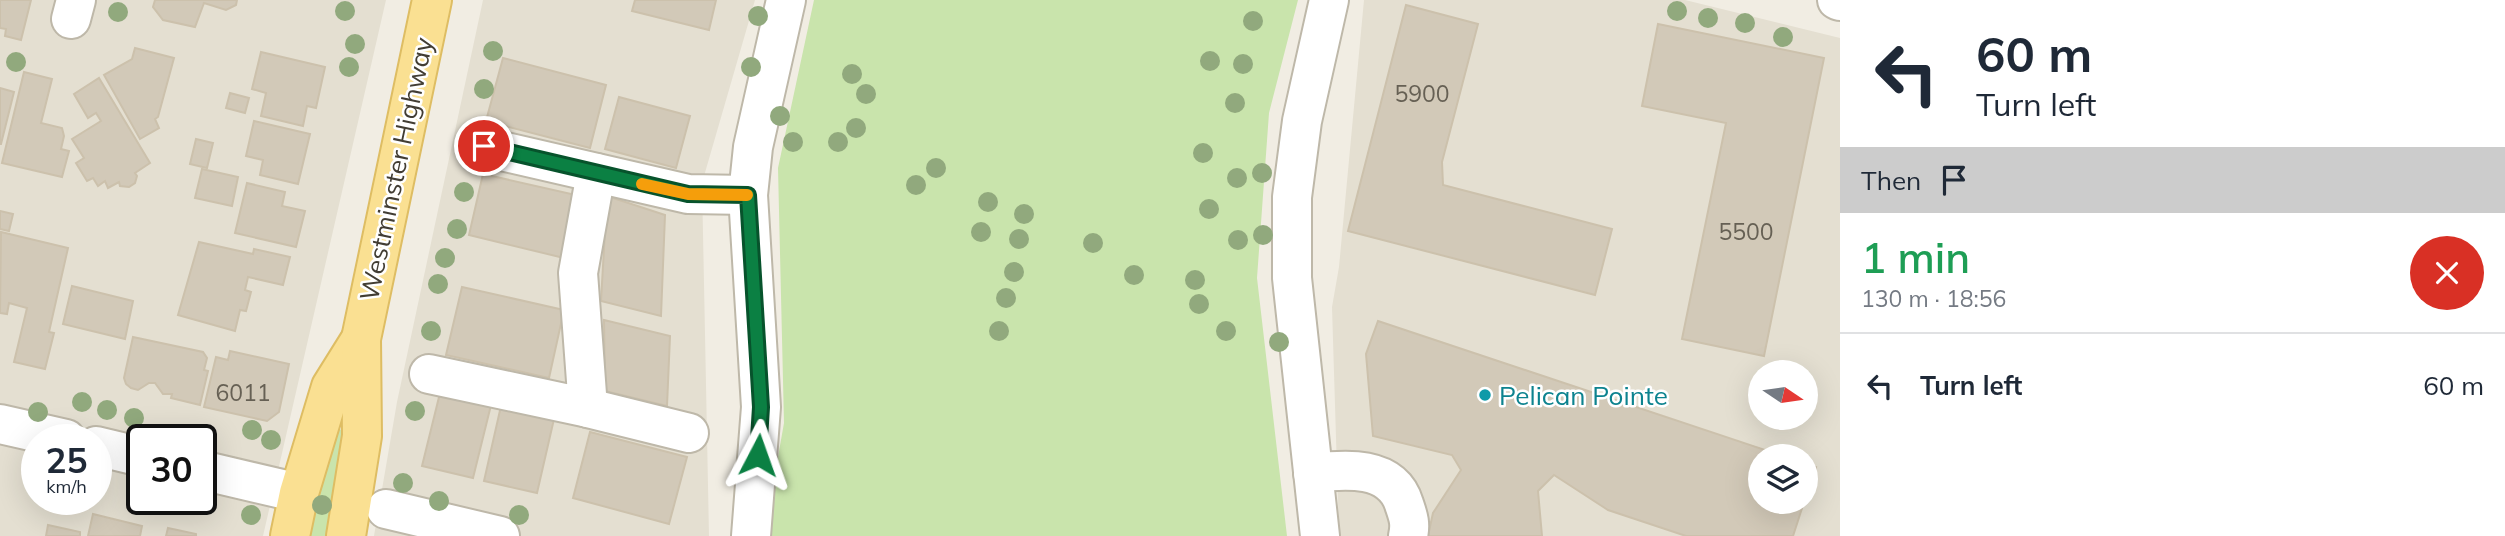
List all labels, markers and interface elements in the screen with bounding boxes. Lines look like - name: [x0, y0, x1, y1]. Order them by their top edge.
- text: 60 m: [1976, 23, 2092, 84]
- icon: left: [1861, 28, 1952, 119]
- street label: Westminster Highway: [352, 34, 440, 304]
- house number: 5900: [1394, 79, 1450, 108]
- text: Turn left: [1976, 84, 2096, 124]
- pin: [454, 116, 514, 176]
- icon: arrive: [465, 127, 503, 165]
- icon: arrive: [1935, 161, 1973, 199]
- text: Then: [1861, 164, 1921, 197]
- house number: 5500: [1718, 217, 1774, 246]
- text: 1 min: [1861, 231, 1970, 284]
- button: close: [2410, 236, 2484, 310]
- text: 130 m · 18:56: [1861, 284, 2006, 313]
- north arrow: [1748, 360, 1818, 430]
- map controls: [1748, 360, 1818, 514]
- icon: left: [1861, 367, 1899, 405]
- text: Turn left: [1920, 369, 2022, 402]
- text: 60 m: [2423, 369, 2484, 402]
- house number: 6011: [215, 378, 271, 407]
- place label: Pelican Pointe: [1499, 379, 1668, 412]
- marker: Pelican Pointe: [1477, 387, 1493, 403]
- position arrow: [721, 418, 795, 492]
- speed limit sign: 30: [126, 424, 217, 515]
- text: 25: [45, 438, 88, 482]
- button: layers: [1748, 444, 1818, 514]
- text: km/h: [46, 475, 87, 498]

